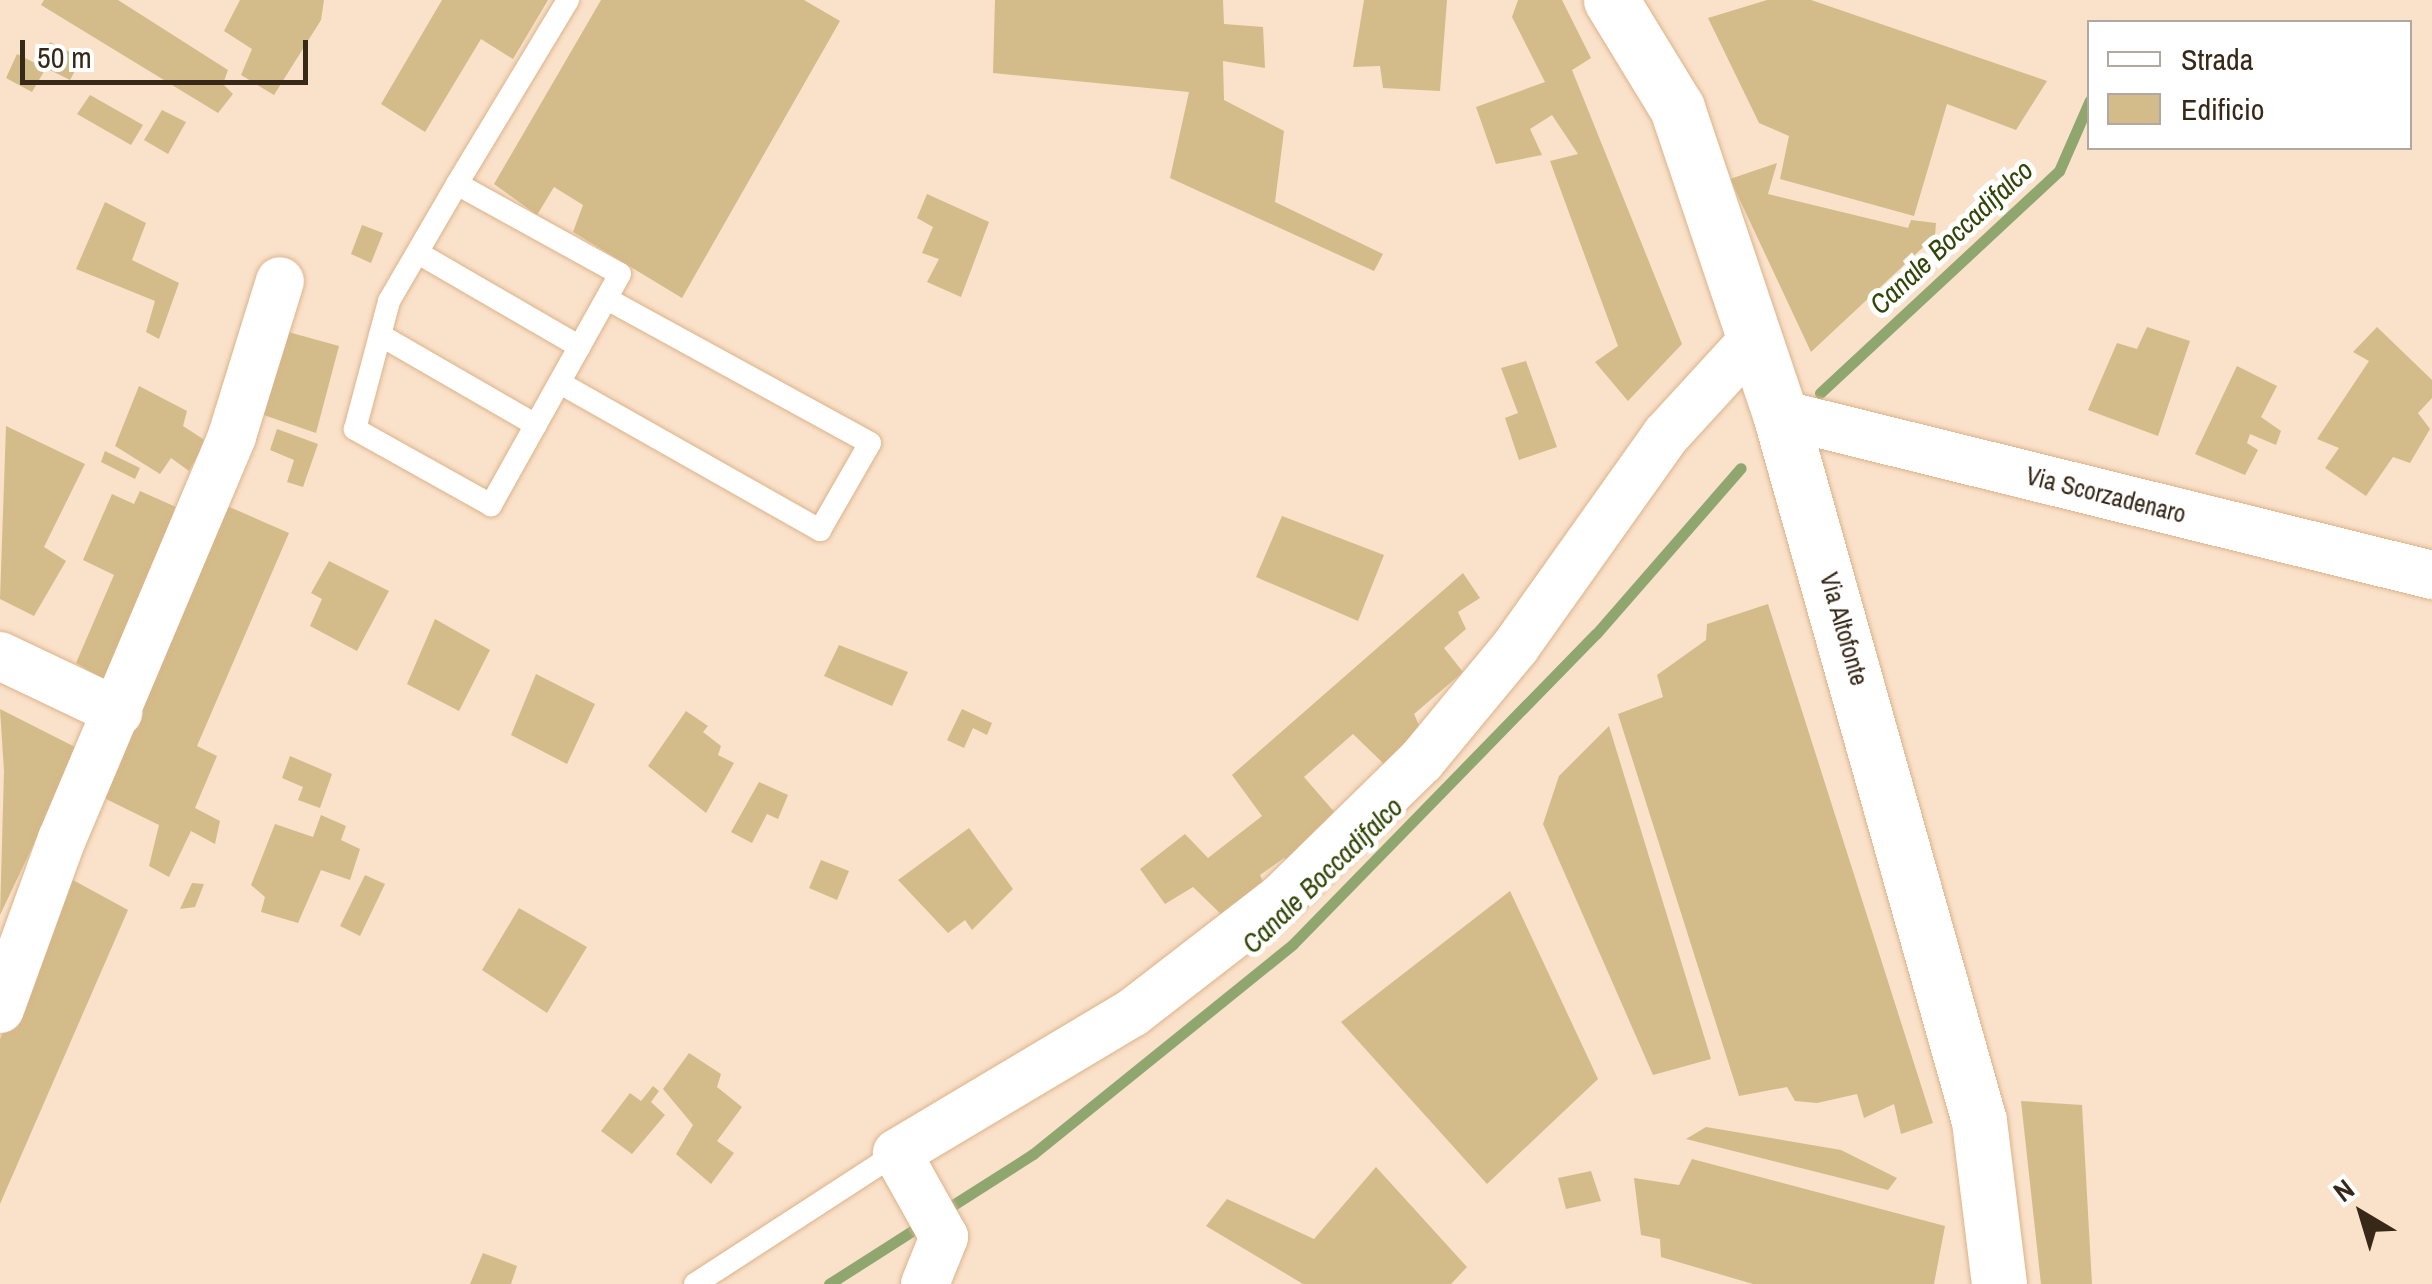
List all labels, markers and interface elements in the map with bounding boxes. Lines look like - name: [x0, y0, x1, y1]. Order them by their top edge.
- scale bar: [25, 20, 312, 82]
- legend: [2087, 20, 2412, 150]
- text: 50 m: [37, 37, 92, 77]
- text: Strada: [2181, 39, 2253, 79]
- text: Edificio: [2181, 89, 2264, 129]
- water label: Canale Boccadifalco: [1863, 153, 2039, 321]
- street label: Via Scorzadenaro: [2023, 461, 2189, 529]
- street label: Via Altofonte: [1813, 569, 1875, 689]
- water label: Canale Boccadifalco: [1235, 790, 1409, 960]
- north arrow: [2312, 1164, 2412, 1264]
- text: N: [2325, 1170, 2362, 1210]

